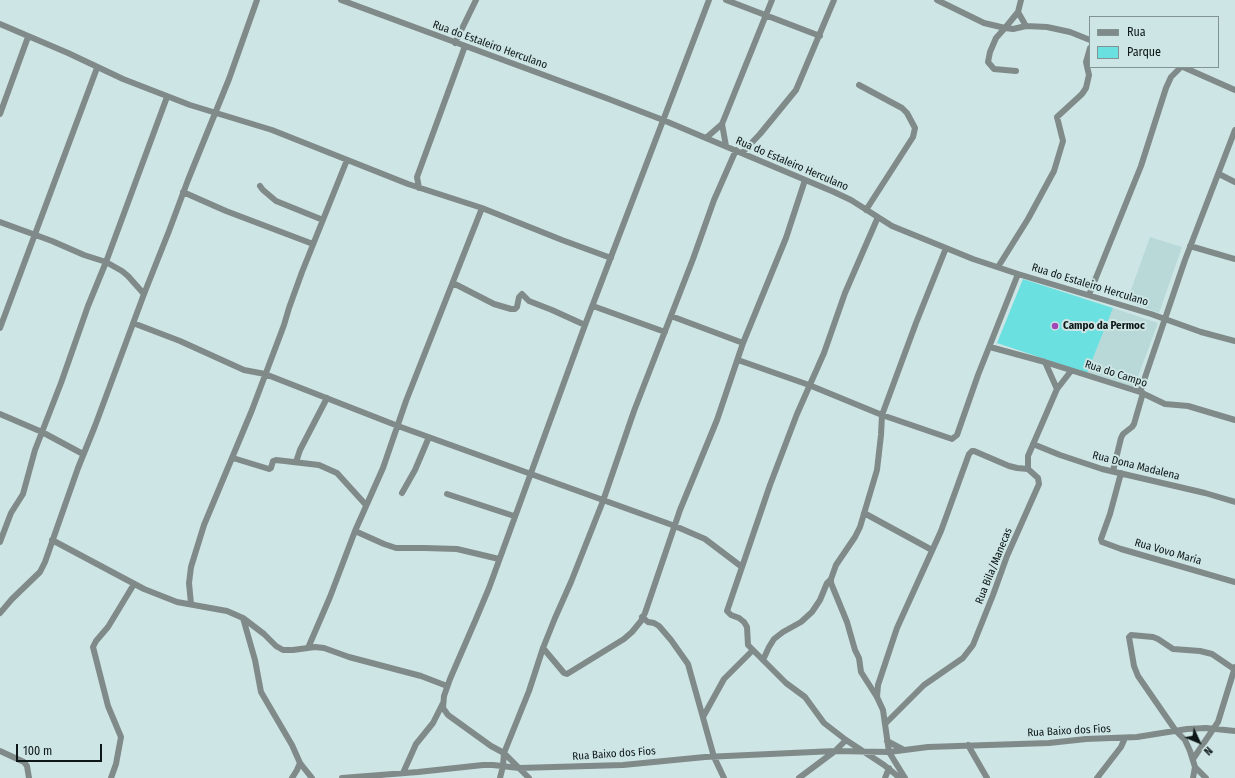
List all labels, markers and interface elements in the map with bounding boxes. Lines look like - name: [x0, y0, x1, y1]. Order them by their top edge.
- legend: [1089, 16, 1219, 68]
- street label: Rua do Estaleiro Herculano: [431, 18, 549, 72]
- text: Rua: [1127, 25, 1146, 39]
- text: Parque: [1127, 45, 1161, 59]
- street label: Rua do Estaleiro Herculano: [734, 134, 850, 194]
- street label: Rua do Estaleiro Herculano: [1030, 261, 1150, 309]
- place label: Campo da Permoc: [1063, 319, 1145, 333]
- marker: Campo da Permoc: [1050, 321, 1060, 331]
- street label: Rua do Campo: [1083, 358, 1149, 390]
- street label: Rua Dona Madalena: [1091, 449, 1181, 483]
- street label: Rua Bila/Manecas: [973, 526, 1015, 606]
- street label: Rua Vovo Maria: [1133, 536, 1203, 568]
- street label: Rua Baixo dos Fios: [1027, 722, 1111, 740]
- north arrow: [1179, 722, 1219, 762]
- scale bar: [18, 736, 104, 762]
- text: 100 m: [23, 744, 52, 758]
- street label: Rua Baixo dos Fios: [572, 744, 656, 764]
- text: N: [1201, 744, 1215, 758]

